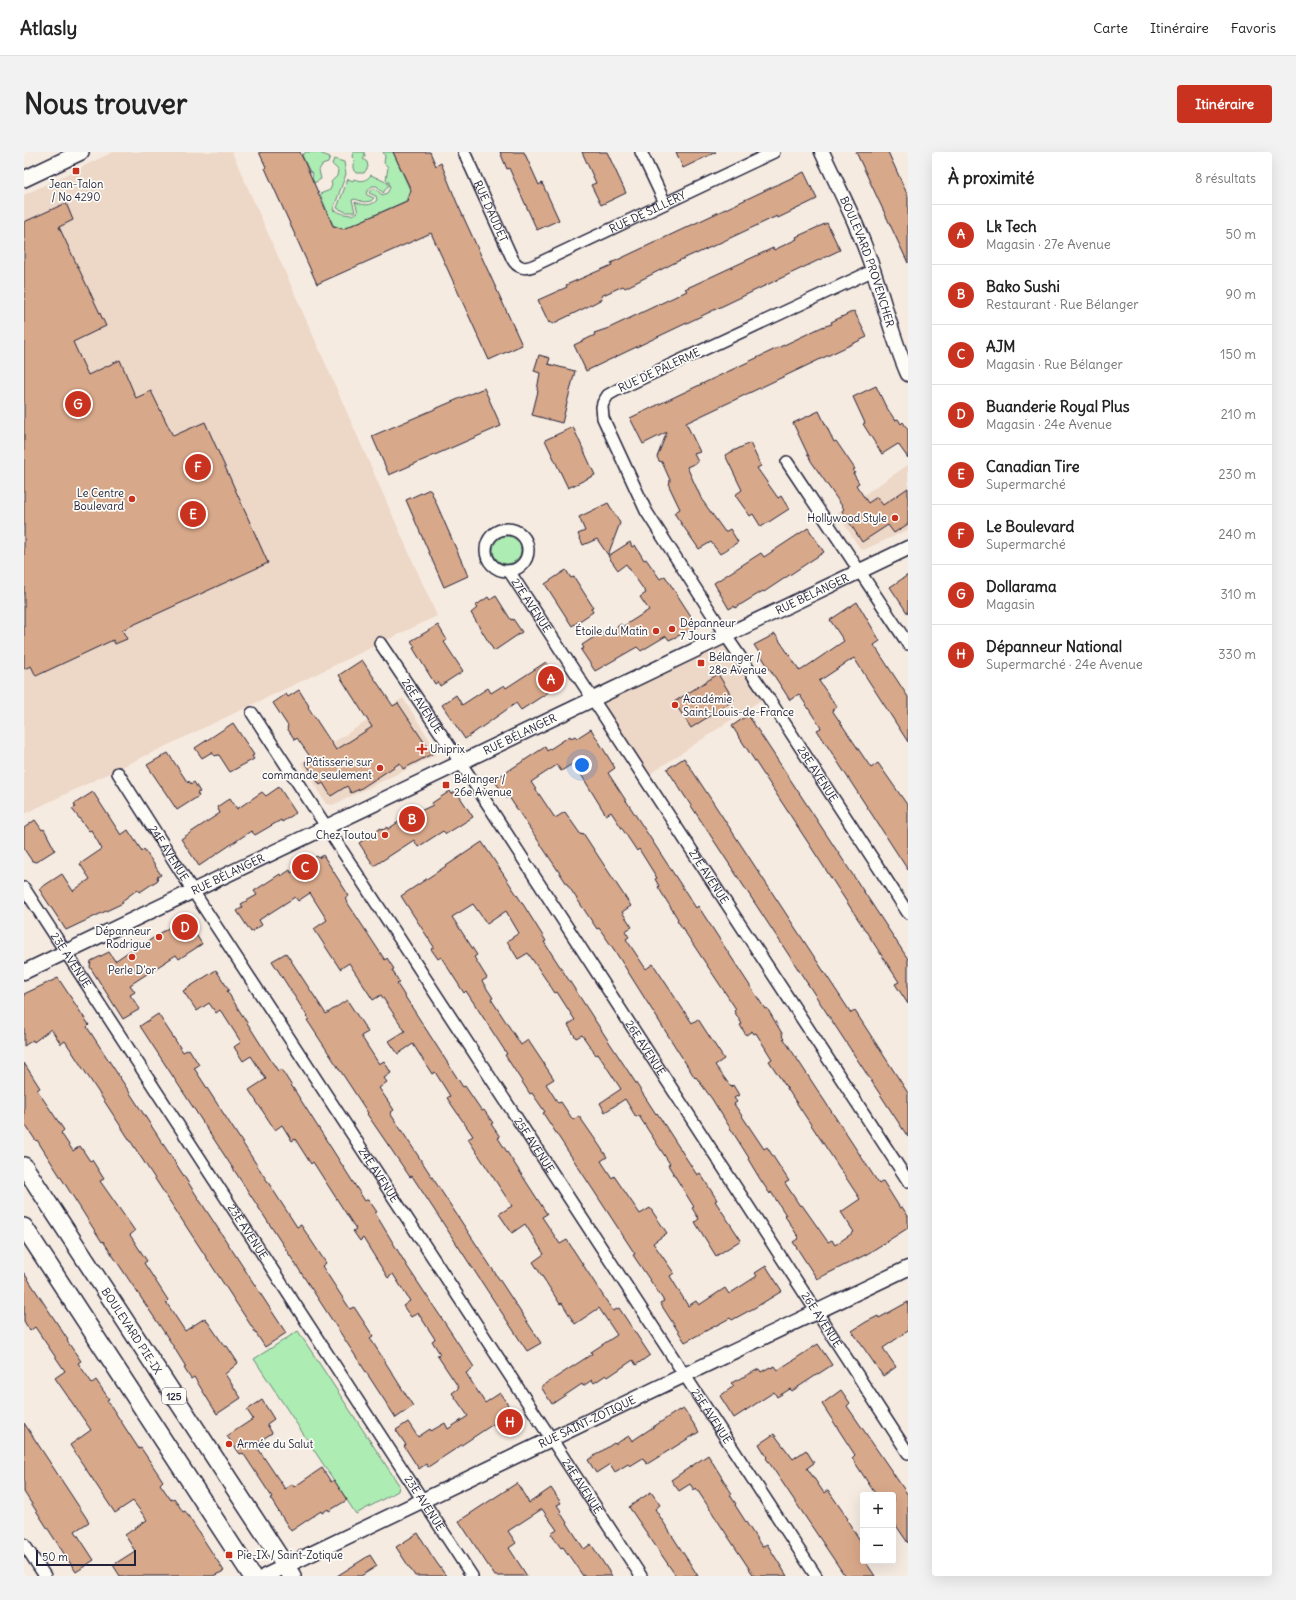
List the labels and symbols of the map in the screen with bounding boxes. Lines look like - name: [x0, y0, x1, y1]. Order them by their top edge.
- marker: Jean-Talon / No 4290: [71, 166, 81, 176]
- place label: Jean-Talon / No 4290: [49, 177, 103, 204]
- street label: RUE DAUDET: [471, 178, 511, 244]
- street label: RUE DE SILLERY: [607, 188, 688, 236]
- street label: BOULEVARD PROVENCHER: [837, 194, 897, 329]
- street label: RUE DE PALERME: [616, 345, 702, 395]
- pin: G: [65, 389, 91, 419]
- pin: F: [185, 452, 211, 482]
- place label: Le Centre Boulevard: [73, 486, 125, 513]
- marker: Le Centre Boulevard: [127, 494, 137, 504]
- pin: E: [180, 499, 206, 529]
- place label: Hollywood Style: [807, 511, 887, 525]
- marker: Hollywood Style: [890, 513, 900, 523]
- street label: RUE BÉLANGER: [773, 571, 851, 617]
- street label: 27E AVENUE: [509, 575, 554, 635]
- place label: Dépanneur 7 Jours: [680, 616, 736, 643]
- place label: Étoile du Matin: [575, 623, 648, 638]
- marker: Dépanneur 7 Jours: [667, 624, 677, 634]
- marker: Étoile du Matin: [651, 626, 661, 636]
- place label: Bélanger / 28e Avenue: [709, 650, 767, 677]
- marker: Bélanger / 28e Avenue: [696, 658, 706, 668]
- pin: A: [538, 664, 564, 694]
- street label: 26E AVENUE: [399, 676, 446, 736]
- place label: Académie Saint-Louis-de-France: [683, 692, 794, 719]
- marker: Académie Saint-Louis-de-France: [670, 700, 680, 710]
- street label: RUE BÉLANGER: [481, 711, 559, 758]
- place label: Uniprix: [430, 742, 465, 756]
- marker: Uniprix: [417, 744, 427, 754]
- street label: 28E AVENUE: [795, 744, 841, 804]
- place label: Pâtisserie sur commande seulement: [262, 755, 373, 782]
- your location: [572, 755, 592, 775]
- marker: Pâtisserie sur commande seulement: [375, 763, 385, 773]
- place label: Bélanger / 26e Avenue: [454, 772, 512, 799]
- marker: Bélanger / 26e Avenue: [441, 780, 451, 790]
- pin: B: [399, 804, 425, 834]
- street label: 24E AVENUE: [146, 823, 192, 884]
- place label: Chez Toutou: [316, 828, 378, 842]
- marker: Chez Toutou: [380, 830, 390, 840]
- street label: 27E AVENUE: [686, 847, 732, 906]
- street label: RUE BÉLANGER: [189, 851, 267, 898]
- pin: C: [292, 852, 318, 882]
- pin: D: [172, 912, 198, 942]
- place label: Dépanneur Rodrigue: [95, 924, 152, 951]
- street label: 23E AVENUE: [48, 930, 94, 990]
- marker: Dépanneur Rodrigue: [154, 932, 164, 942]
- marker: Perle D'or: [127, 952, 137, 962]
- place label: Perle D'or: [108, 963, 157, 977]
- street label: 26E AVENUE: [622, 1017, 668, 1078]
- street label: 25E AVENUE: [511, 1115, 557, 1175]
- street label: 24E AVENUE: [356, 1145, 402, 1205]
- street label: 23E AVENUE: [225, 1201, 271, 1262]
- street label: BOULEVARD PIE-IX: [98, 1285, 165, 1377]
- street label: 26E AVENUE: [799, 1289, 845, 1350]
- street label: 25E AVENUE: [688, 1386, 735, 1446]
- road number: 125: [162, 1388, 186, 1404]
- street label: RUE SAINT-ZOTIQUE: [536, 1393, 638, 1451]
- pin: H: [497, 1407, 523, 1437]
- place label: Armée du Salut: [237, 1437, 313, 1451]
- marker: Armée du Salut: [224, 1439, 234, 1449]
- street label: 24E AVENUE: [559, 1456, 605, 1516]
- street label: 23E AVENUE: [401, 1473, 448, 1533]
- scale bar: [36, 1548, 136, 1567]
- place label: Pie-IX / Saint-Zotique: [237, 1548, 343, 1562]
- marker: Pie-IX / Saint-Zotique: [224, 1550, 234, 1560]

